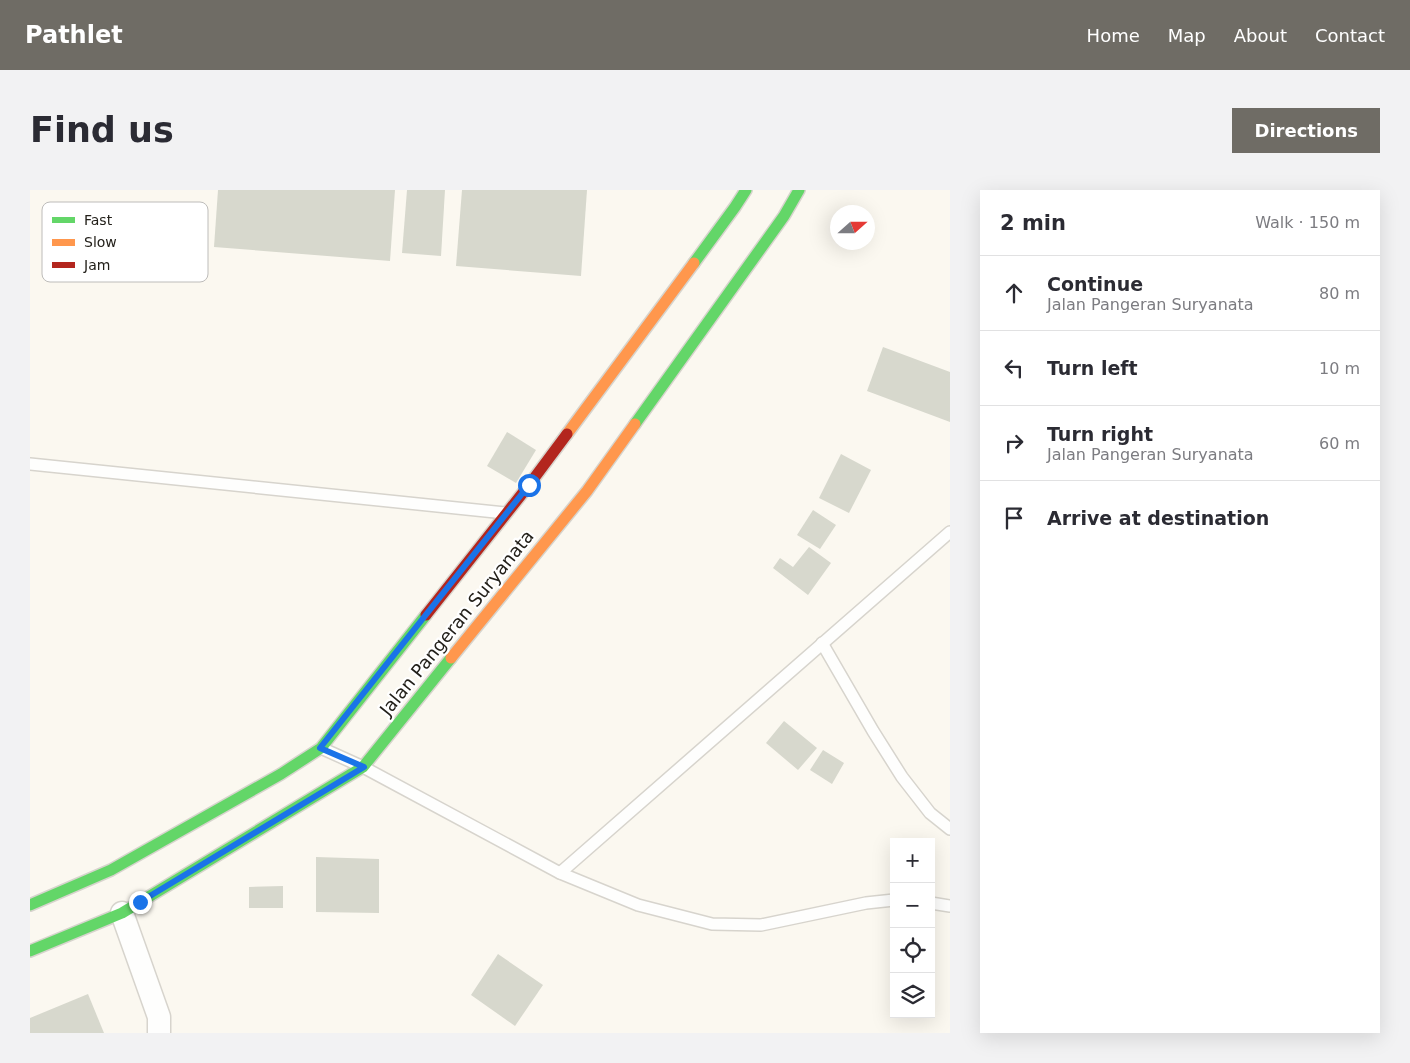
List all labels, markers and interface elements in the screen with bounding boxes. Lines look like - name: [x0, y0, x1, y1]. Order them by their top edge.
- text: Pathlet: [25, 21, 123, 49]
- text: Home: [1087, 25, 1140, 46]
- text: Map: [1168, 25, 1206, 46]
- text: About: [1234, 25, 1287, 46]
- text: Contact: [1315, 25, 1385, 46]
- button: Directions: [1232, 108, 1380, 153]
- text: Find us: [30, 110, 174, 150]
- legend: [42, 202, 208, 282]
- north arrow: [830, 205, 875, 250]
- text: 2 min: [1000, 211, 1066, 235]
- text: Fast: [84, 212, 113, 228]
- text: Walk · 150 m: [1255, 213, 1360, 232]
- text: Slow: [84, 234, 117, 250]
- text: Jam: [83, 257, 110, 273]
- text: Continue: [1047, 273, 1143, 295]
- icon: ahead: [1000, 279, 1028, 307]
- text: 80 m: [1319, 284, 1360, 303]
- text: Jalan Pangeran Suryanata: [1047, 295, 1254, 314]
- icon: left: [1000, 354, 1028, 382]
- text: Turn left: [1047, 357, 1138, 379]
- text: 10 m: [1319, 359, 1360, 378]
- text: Turn right: [1047, 423, 1153, 445]
- icon: right: [1000, 429, 1028, 457]
- text: 60 m: [1319, 434, 1360, 453]
- text: Jalan Pangeran Suryanata: [1047, 445, 1254, 464]
- route start: [518, 474, 541, 497]
- icon: arrive: [1000, 504, 1028, 532]
- text: Arrive at destination: [1047, 507, 1269, 529]
- street label: Jalan Pangeran Suryanata: [375, 526, 538, 720]
- map controls: [890, 838, 935, 1018]
- button: +: [890, 838, 935, 883]
- button: −: [890, 883, 935, 928]
- route end: [129, 891, 152, 914]
- button: locate: [890, 928, 935, 973]
- button: layers: [890, 973, 935, 1018]

